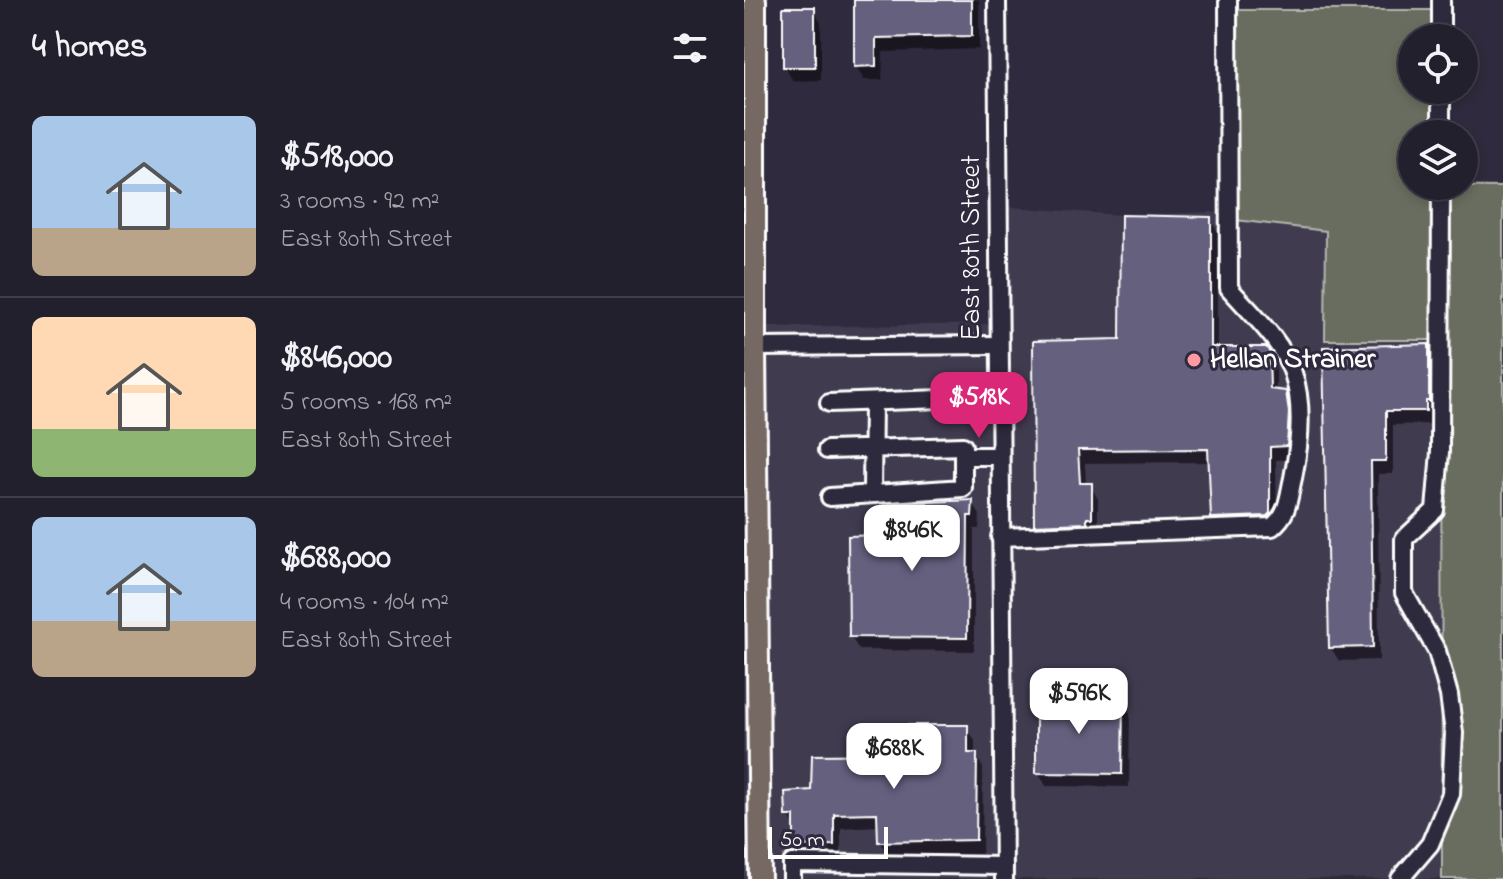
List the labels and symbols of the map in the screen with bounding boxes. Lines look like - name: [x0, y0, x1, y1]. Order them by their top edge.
- street label: East 80th Street: [952, 155, 993, 341]
- place label: Hellan Strainer: [1210, 340, 1377, 381]
- marker: Hellan Strainer: [1185, 351, 1203, 369]
- pin: $518K: [923, 372, 1035, 440]
- pin: $846K: [856, 505, 968, 573]
- pin: $596K: [1023, 668, 1135, 736]
- pin: $688K: [838, 723, 950, 791]
- scale bar: [768, 823, 888, 859]

